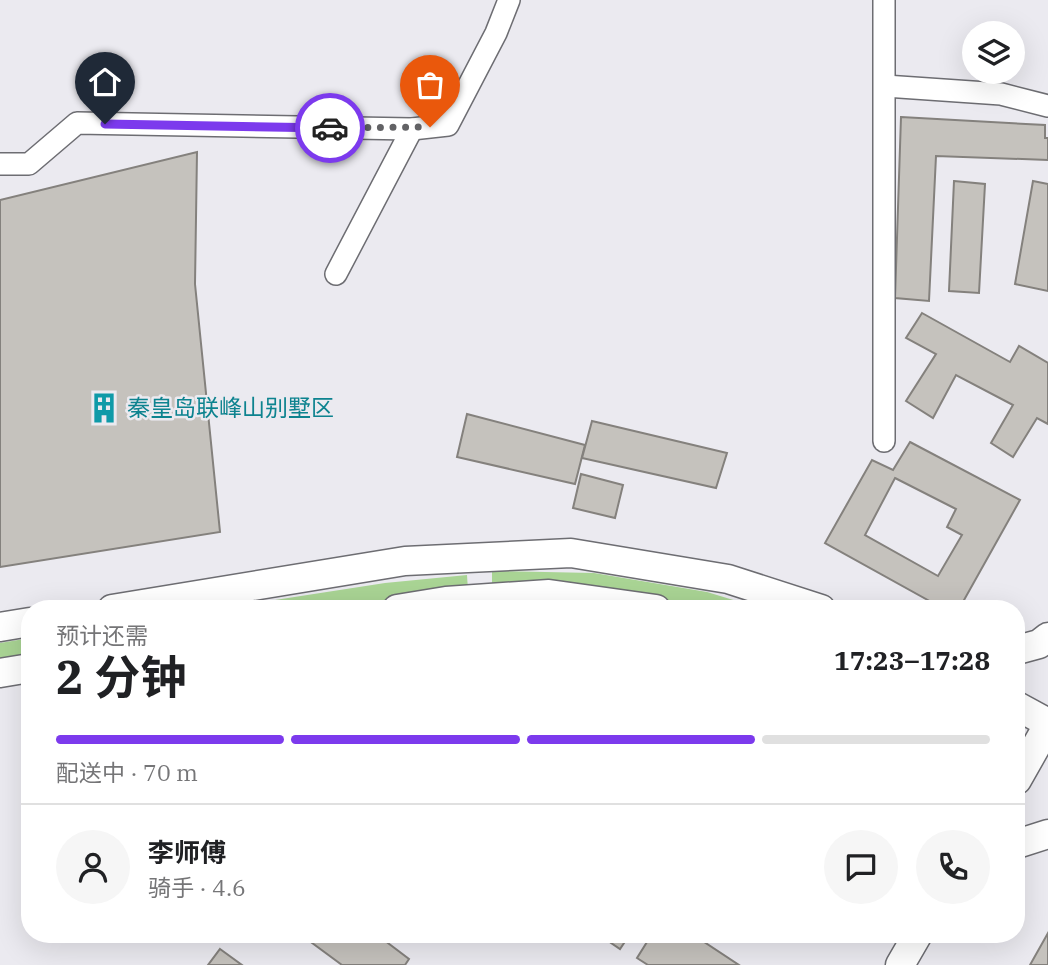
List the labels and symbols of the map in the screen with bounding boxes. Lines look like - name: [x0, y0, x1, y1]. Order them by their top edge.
- pin: [75, 52, 135, 124]
- pin: [400, 55, 460, 127]
- courier: [295, 93, 365, 163]
- building icon: 秦皇岛联峰山别墅区: [87, 391, 121, 425]
- place label: 秦皇岛联峰山别墅区: [127, 392, 334, 422]

